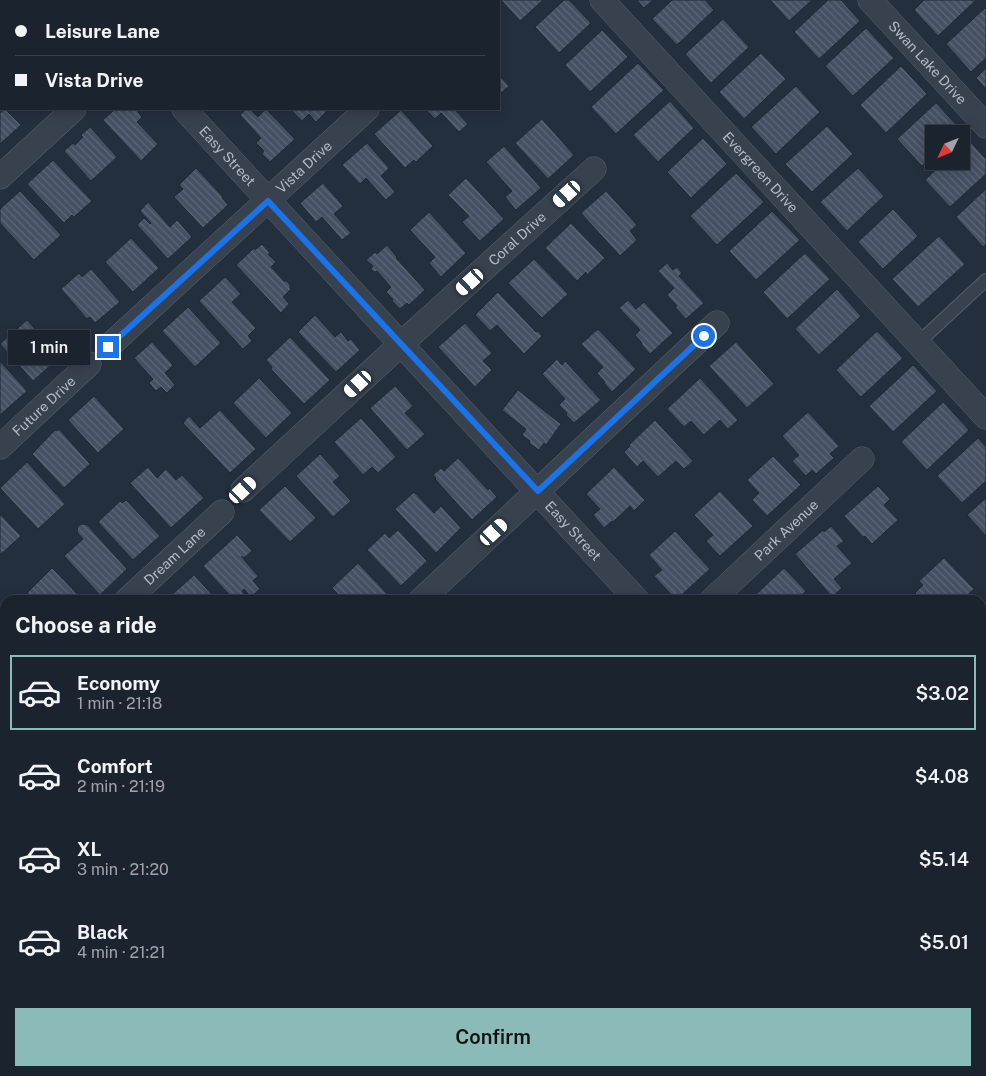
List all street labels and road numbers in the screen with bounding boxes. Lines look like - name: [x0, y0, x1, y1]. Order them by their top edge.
- street label: Swan Lake Drive: [885, 18, 970, 108]
- street label: Easy Street: [196, 123, 259, 189]
- street label: Evergreen Drive: [720, 129, 802, 216]
- street label: Vista Drive: [273, 137, 335, 197]
- street label: Coral Drive: [485, 209, 549, 269]
- street label: Future Drive: [9, 373, 79, 439]
- street label: Park Avenue: [751, 496, 822, 564]
- street label: Easy Street: [542, 498, 605, 564]
- street label: Dream Lane: [141, 523, 209, 588]

